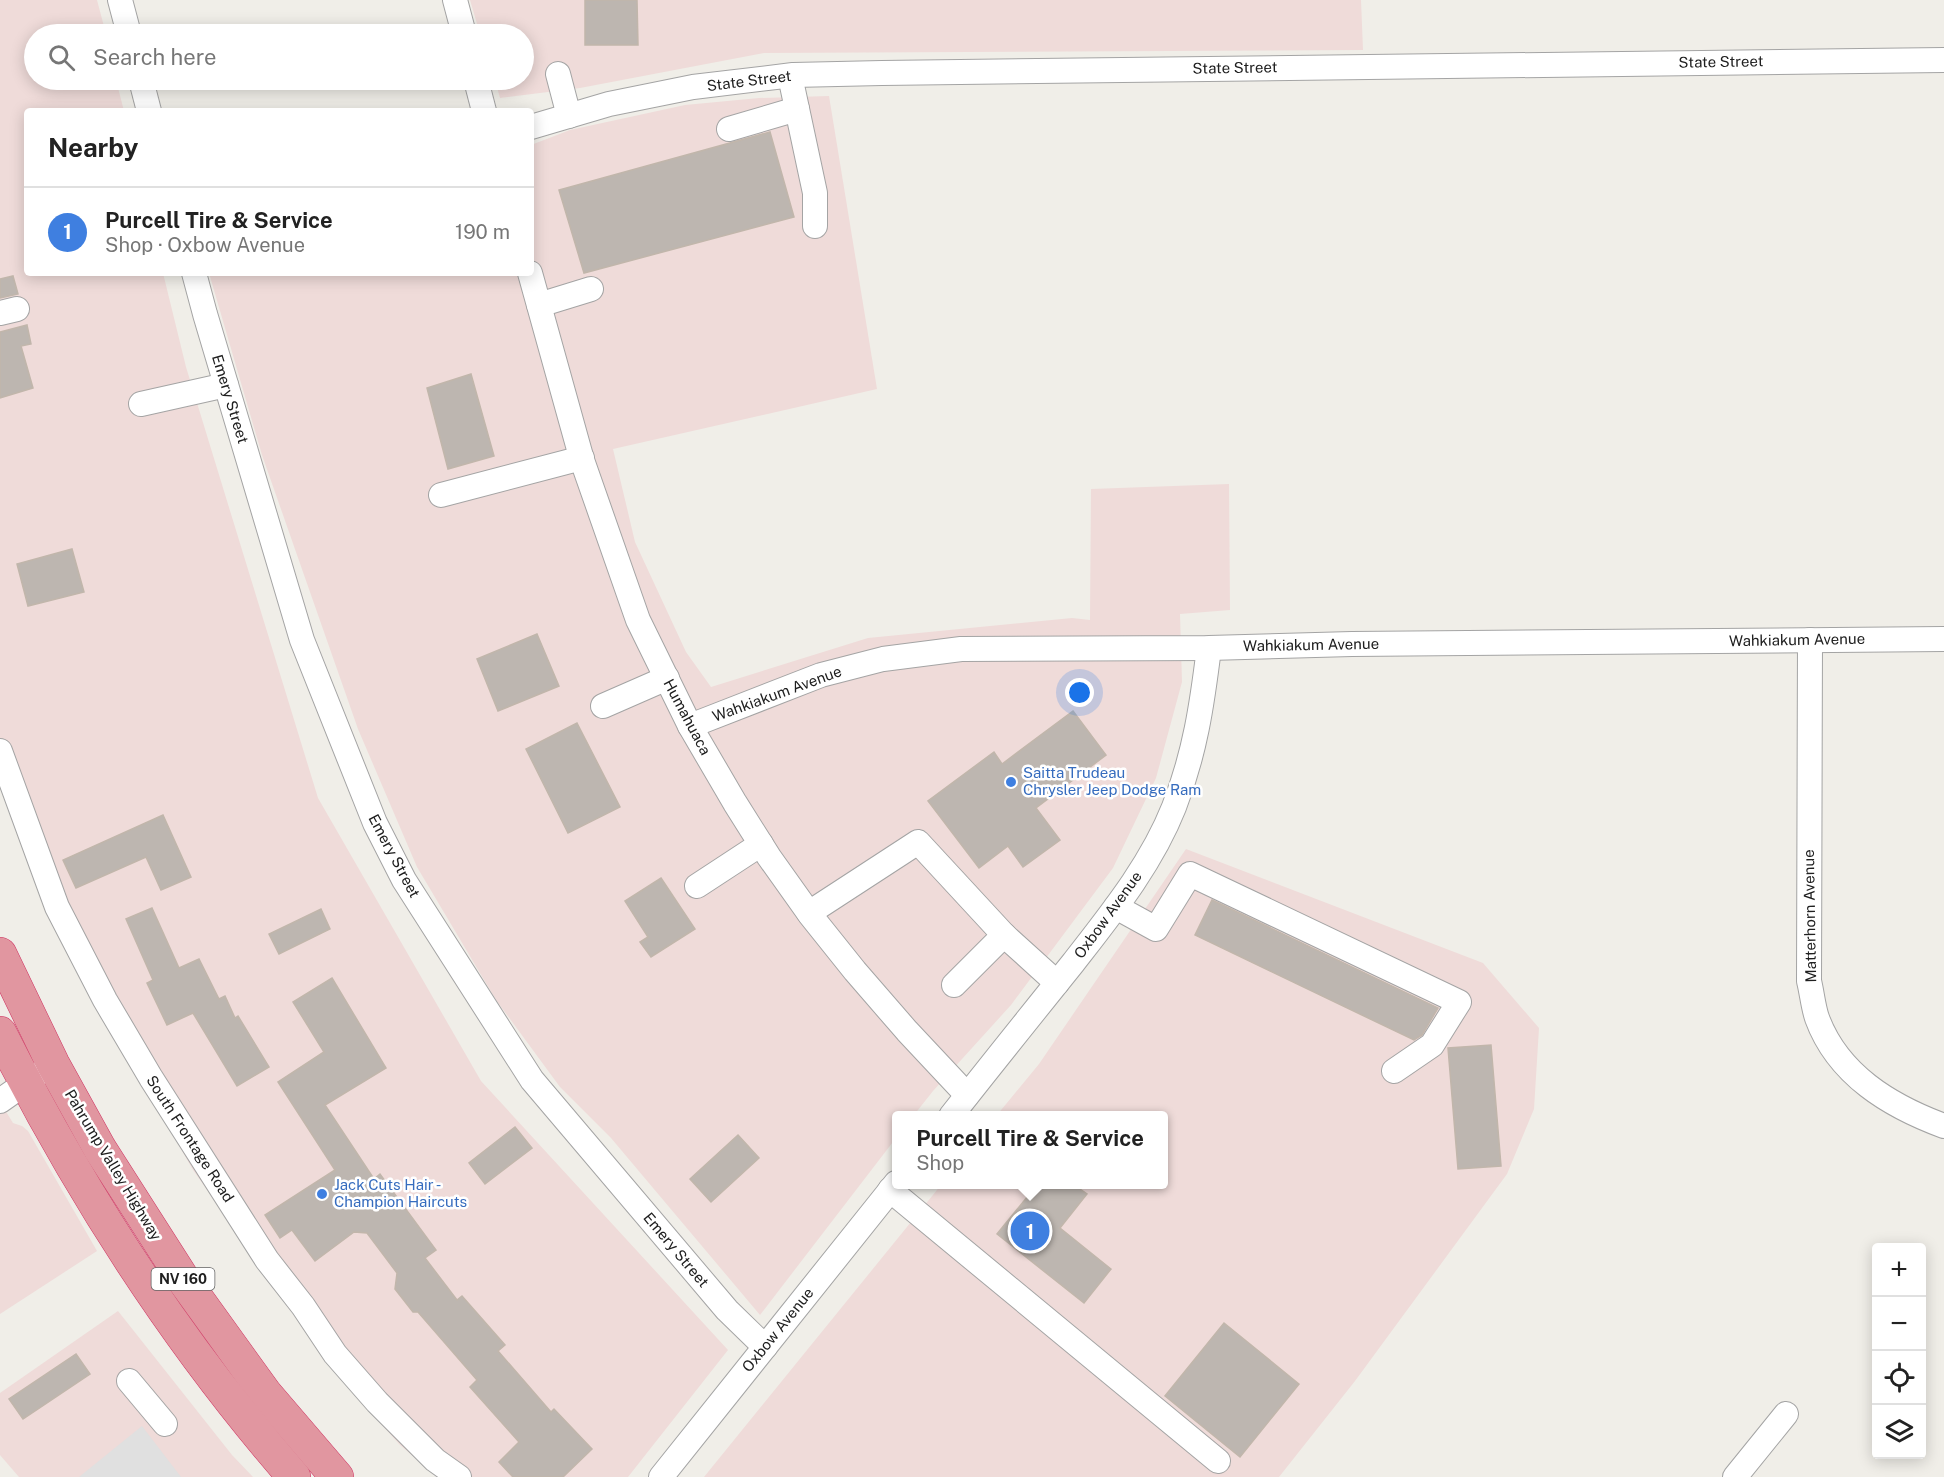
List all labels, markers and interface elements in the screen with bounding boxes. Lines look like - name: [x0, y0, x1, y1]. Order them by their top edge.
- search box: [24, 24, 534, 90]
- icon: search: [45, 41, 78, 74]
- text: Search here: [93, 44, 217, 70]
- street label: State Street: [1678, 52, 1764, 71]
- street label: State Street: [1192, 58, 1278, 77]
- street label: State Street: [706, 67, 792, 94]
- text: Nearby: [48, 132, 138, 163]
- text: Purcell Tire & Service: [105, 207, 333, 233]
- text: 1: [63, 220, 72, 244]
- text: 190 m: [455, 220, 510, 244]
- text: Shop · Oxbow Avenue: [105, 233, 305, 257]
- street label: Emery Street: [209, 352, 252, 446]
- street label: Wahkiakum Avenue: [1729, 630, 1865, 649]
- street label: Wahkiakum Avenue: [1243, 635, 1379, 654]
- street label: Wahkiakum Avenue: [710, 662, 844, 725]
- street label: Humahuaca: [660, 676, 715, 758]
- your location: [1065, 678, 1094, 707]
- place label: Saitta Trudeau Chrysler Jeep Dodge Ram: [1023, 764, 1201, 798]
- marker: Saitta Trudeau Chrysler Jeep Dodge Ram: [1004, 775, 1018, 789]
- street label: Emery Street: [365, 811, 424, 901]
- street label: Matterhorn Avenue: [1800, 849, 1819, 983]
- street label: Oxbow Avenue: [1070, 868, 1145, 962]
- street label: South Frontage Road: [143, 1072, 238, 1205]
- street label: Pahrump Valley Highway: [62, 1086, 165, 1243]
- popup: [892, 1111, 1168, 1189]
- text: Purcell Tire & Service: [916, 1125, 1144, 1151]
- text: Shop: [916, 1151, 964, 1175]
- place label: Jack Cuts Hair - Champion Haircuts: [334, 1176, 467, 1210]
- marker: Jack Cuts Hair - Champion Haircuts: [315, 1187, 329, 1201]
- pin: 1: [1010, 1208, 1050, 1254]
- street label: Emery Street: [640, 1209, 713, 1291]
- map controls: [1872, 1243, 1926, 1459]
- button: +: [1872, 1243, 1926, 1297]
- road number: NV 160: [152, 1268, 214, 1290]
- street label: Oxbow Avenue: [738, 1284, 817, 1375]
- button: −: [1872, 1297, 1926, 1351]
- button: locate: [1872, 1351, 1926, 1405]
- button: layers: [1872, 1405, 1926, 1459]

